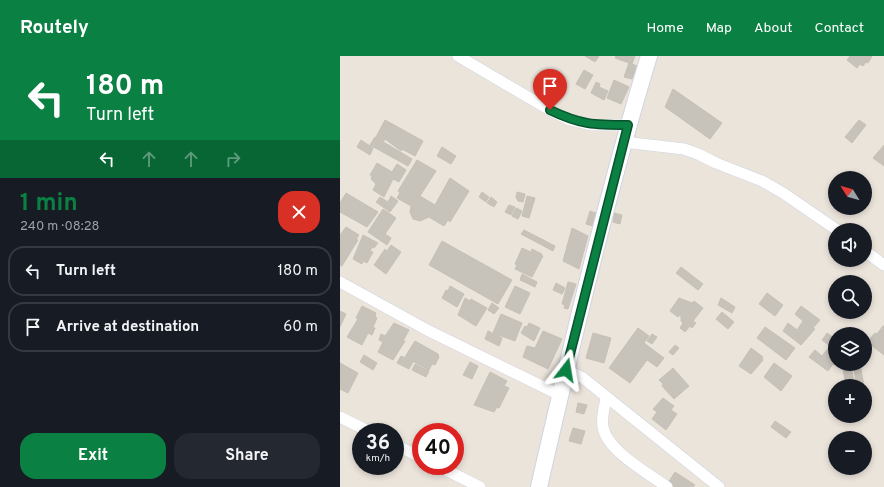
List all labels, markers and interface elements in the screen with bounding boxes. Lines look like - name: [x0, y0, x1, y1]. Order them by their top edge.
- text: Routely: [20, 16, 89, 40]
- text: Home: [647, 20, 684, 37]
- text: Map: [706, 20, 732, 37]
- text: About: [754, 20, 793, 37]
- text: Contact: [815, 20, 864, 37]
- text: 180 m: [86, 69, 164, 105]
- pin: [533, 69, 567, 110]
- icon: left: [20, 72, 72, 124]
- icon: arrive: [539, 75, 561, 97]
- text: Turn left: [86, 104, 154, 127]
- icon: left: [96, 148, 118, 170]
- icon: ahead: [138, 148, 160, 170]
- icon: ahead: [180, 148, 202, 170]
- icon: right: [222, 148, 244, 170]
- north arrow: [828, 171, 872, 215]
- map controls: [828, 171, 872, 475]
- text: 1 min: [20, 189, 78, 219]
- button: close: [278, 191, 320, 233]
- text: 240 m · 08:28: [20, 219, 100, 235]
- button: sound: [828, 223, 872, 267]
- icon: left: [22, 260, 44, 282]
- text: Turn left: [56, 262, 116, 281]
- text: 180 m: [278, 262, 318, 281]
- button: search: [828, 275, 872, 319]
- icon: arrive: [22, 316, 44, 338]
- text: Arrive at destination: [56, 318, 199, 337]
- text: 60 m: [283, 318, 318, 337]
- button: layers: [828, 327, 872, 371]
- position arrow: [545, 349, 587, 391]
- button: +: [828, 379, 872, 423]
- speed limit sign: 40: [412, 423, 464, 475]
- text: 36: [366, 431, 390, 457]
- button: −: [828, 431, 872, 475]
- button: Exit: [20, 433, 166, 479]
- button: Share: [174, 433, 320, 479]
- text: km/h: [366, 452, 390, 465]

